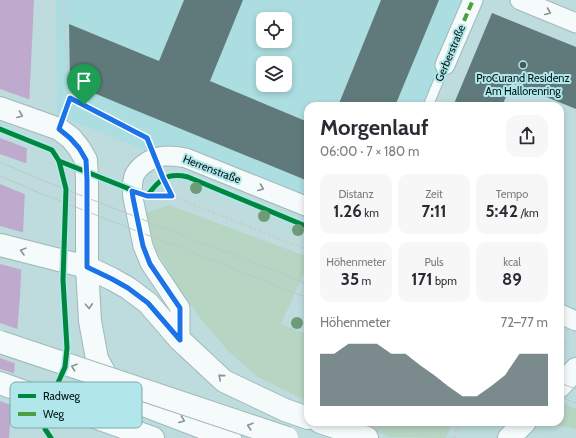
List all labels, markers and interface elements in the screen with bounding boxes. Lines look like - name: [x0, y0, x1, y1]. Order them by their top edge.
- one-way arrow: [544, 7, 551, 15]
- map controls: [256, 12, 292, 92]
- button: locate: [256, 12, 292, 48]
- street label: Gerberstraße: [432, 22, 468, 84]
- button: layers: [256, 56, 292, 92]
- marker: ProCurand Residenz Am Hallorenring: [518, 60, 528, 70]
- pin: [67, 64, 101, 105]
- icon: arrive: [73, 70, 95, 92]
- place label: ProCurand Residenz Am Hallorenring: [476, 71, 570, 98]
- one-way arrow: [16, 111, 23, 119]
- text: Morgenlauf: [320, 114, 428, 141]
- button: share: [506, 115, 548, 157]
- text: 06:00 · 7 × 180 m: [320, 143, 419, 159]
- street label: Herrenstraße: [181, 152, 243, 187]
- one-way arrow: [256, 183, 264, 191]
- text: Distanz: [338, 187, 374, 201]
- text: Zeit: [425, 187, 443, 201]
- text: Tempo: [496, 187, 528, 201]
- text: 1.26: [333, 201, 362, 221]
- text: 7:11: [422, 201, 447, 221]
- text: 5:42: [485, 201, 518, 221]
- text: km: [362, 206, 379, 220]
- text: /km: [518, 206, 539, 220]
- one-way arrow: [20, 247, 27, 256]
- text: Höhenmeter: [326, 255, 386, 269]
- text: Puls: [424, 255, 444, 269]
- text: kcal: [503, 255, 521, 269]
- text: 35: [341, 269, 359, 289]
- text: 171: [411, 269, 432, 289]
- text: 89: [502, 269, 522, 289]
- text: m: [359, 274, 371, 288]
- text: bpm: [432, 274, 457, 288]
- one-way arrow: [84, 303, 93, 309]
- text: Höhenmeter: [320, 314, 390, 330]
- text: 72–77 m: [501, 314, 548, 330]
- one-way arrow: [71, 363, 78, 372]
- one-way arrow: [219, 375, 226, 382]
- legend: [10, 382, 142, 428]
- text: Radweg: [43, 389, 81, 403]
- text: Weg: [43, 407, 65, 421]
- one-way arrow: [179, 415, 186, 423]
- one-way arrow: [247, 422, 254, 431]

